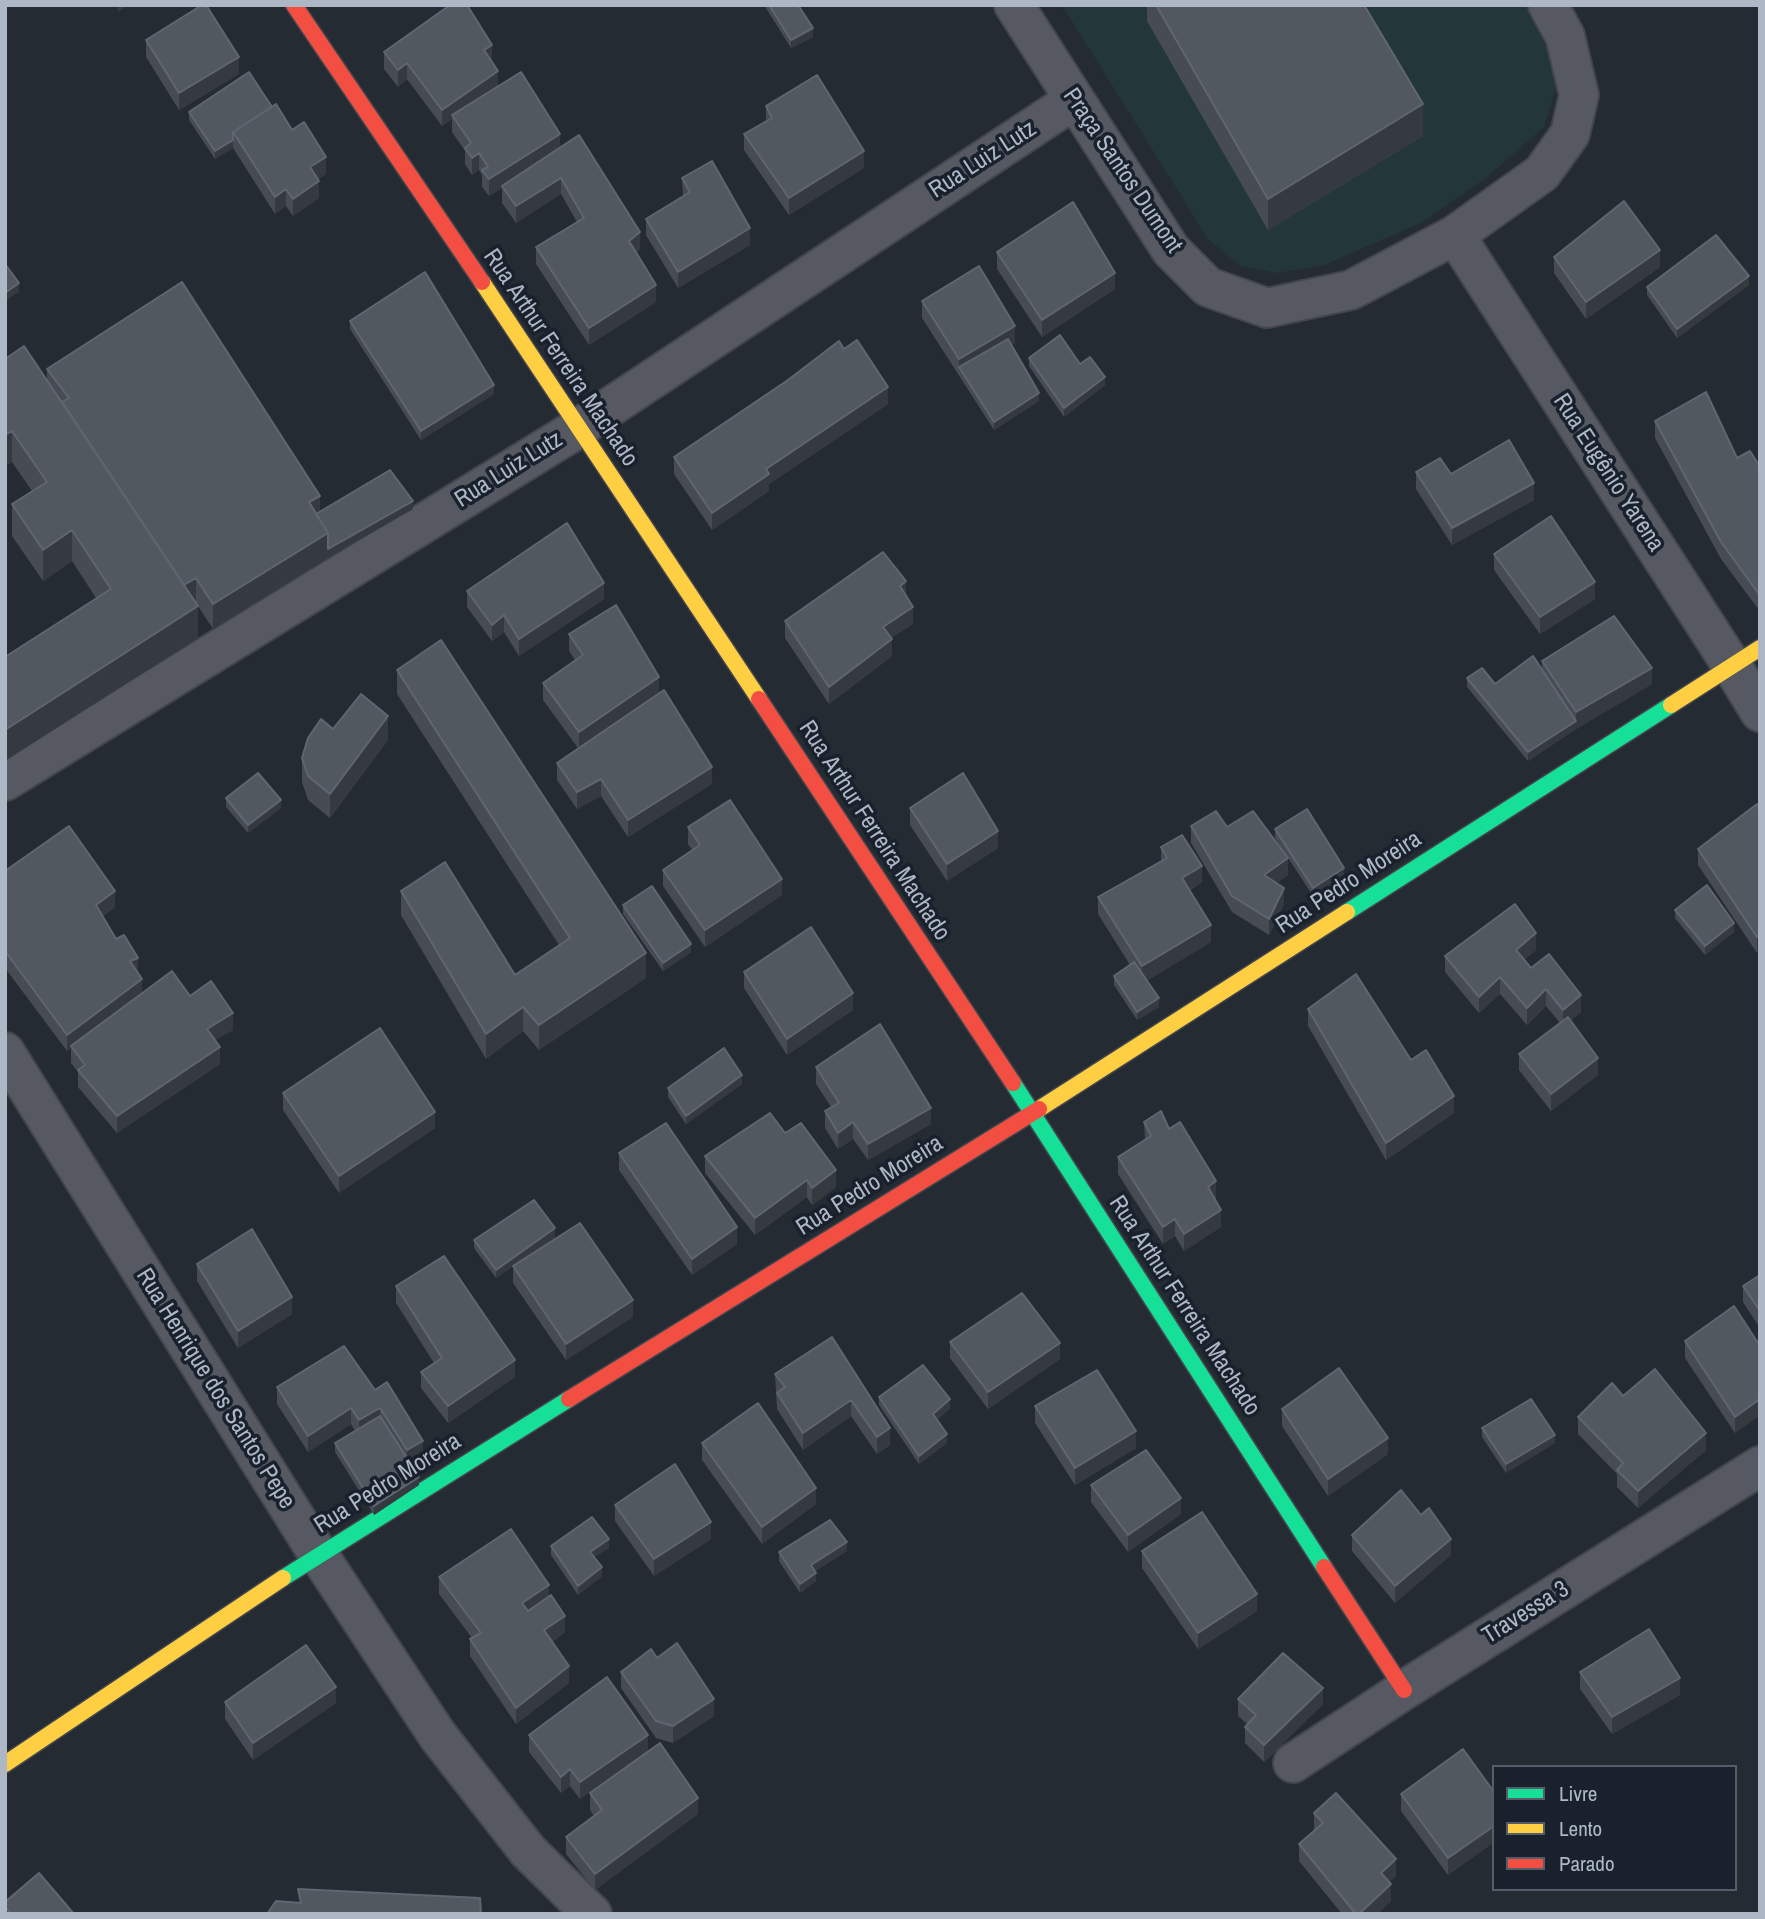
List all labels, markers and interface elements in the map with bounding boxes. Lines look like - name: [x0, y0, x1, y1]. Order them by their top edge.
- street label: Praça Santos Dumont: [1056, 83, 1188, 259]
- street label: Rua Luiz Lutz: [924, 115, 1042, 205]
- street label: Rua Arthur Ferreira Machado: [476, 244, 644, 472]
- street label: Rua Eugênio Yarena: [1546, 389, 1670, 557]
- street label: Rua Luiz Lutz: [450, 426, 568, 514]
- street label: Rua Arthur Ferreira Machado: [792, 716, 956, 946]
- street label: Rua Pedro Moreira: [1271, 825, 1427, 941]
- street label: Rua Pedro Moreira: [791, 1129, 949, 1243]
- street label: Rua Arthur Ferreira Machado: [1102, 1191, 1266, 1421]
- street label: Rua Henrique dos Santos Pepe: [129, 1264, 301, 1514]
- street label: Rua Pedro Moreira: [309, 1427, 467, 1541]
- street label: Travessa 3: [1477, 1575, 1575, 1651]
- legend: [1492, 1765, 1737, 1891]
- text: Livre: [1559, 1779, 1597, 1808]
- text: Lento: [1559, 1814, 1602, 1843]
- text: Parado: [1559, 1849, 1615, 1878]

